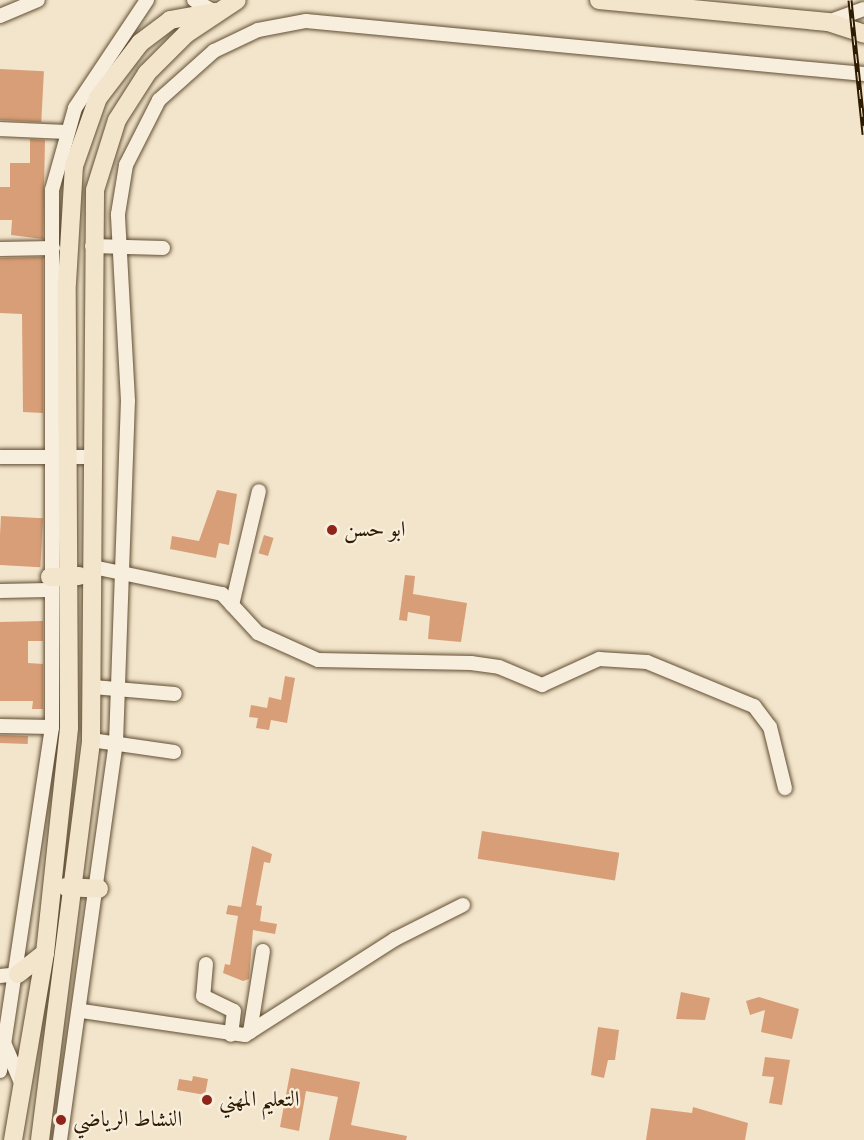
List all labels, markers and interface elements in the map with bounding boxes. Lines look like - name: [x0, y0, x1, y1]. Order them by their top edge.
- place label: ابو حسن: [344, 517, 406, 543]
- marker: ابو حسن: [325, 523, 339, 537]
- place label: التعليم المهني: [219, 1087, 300, 1113]
- marker: التعليم المهني: [200, 1093, 214, 1107]
- place label: النشاط الرياضي: [73, 1107, 182, 1133]
- marker: النشاط الرياضي: [54, 1113, 68, 1127]

